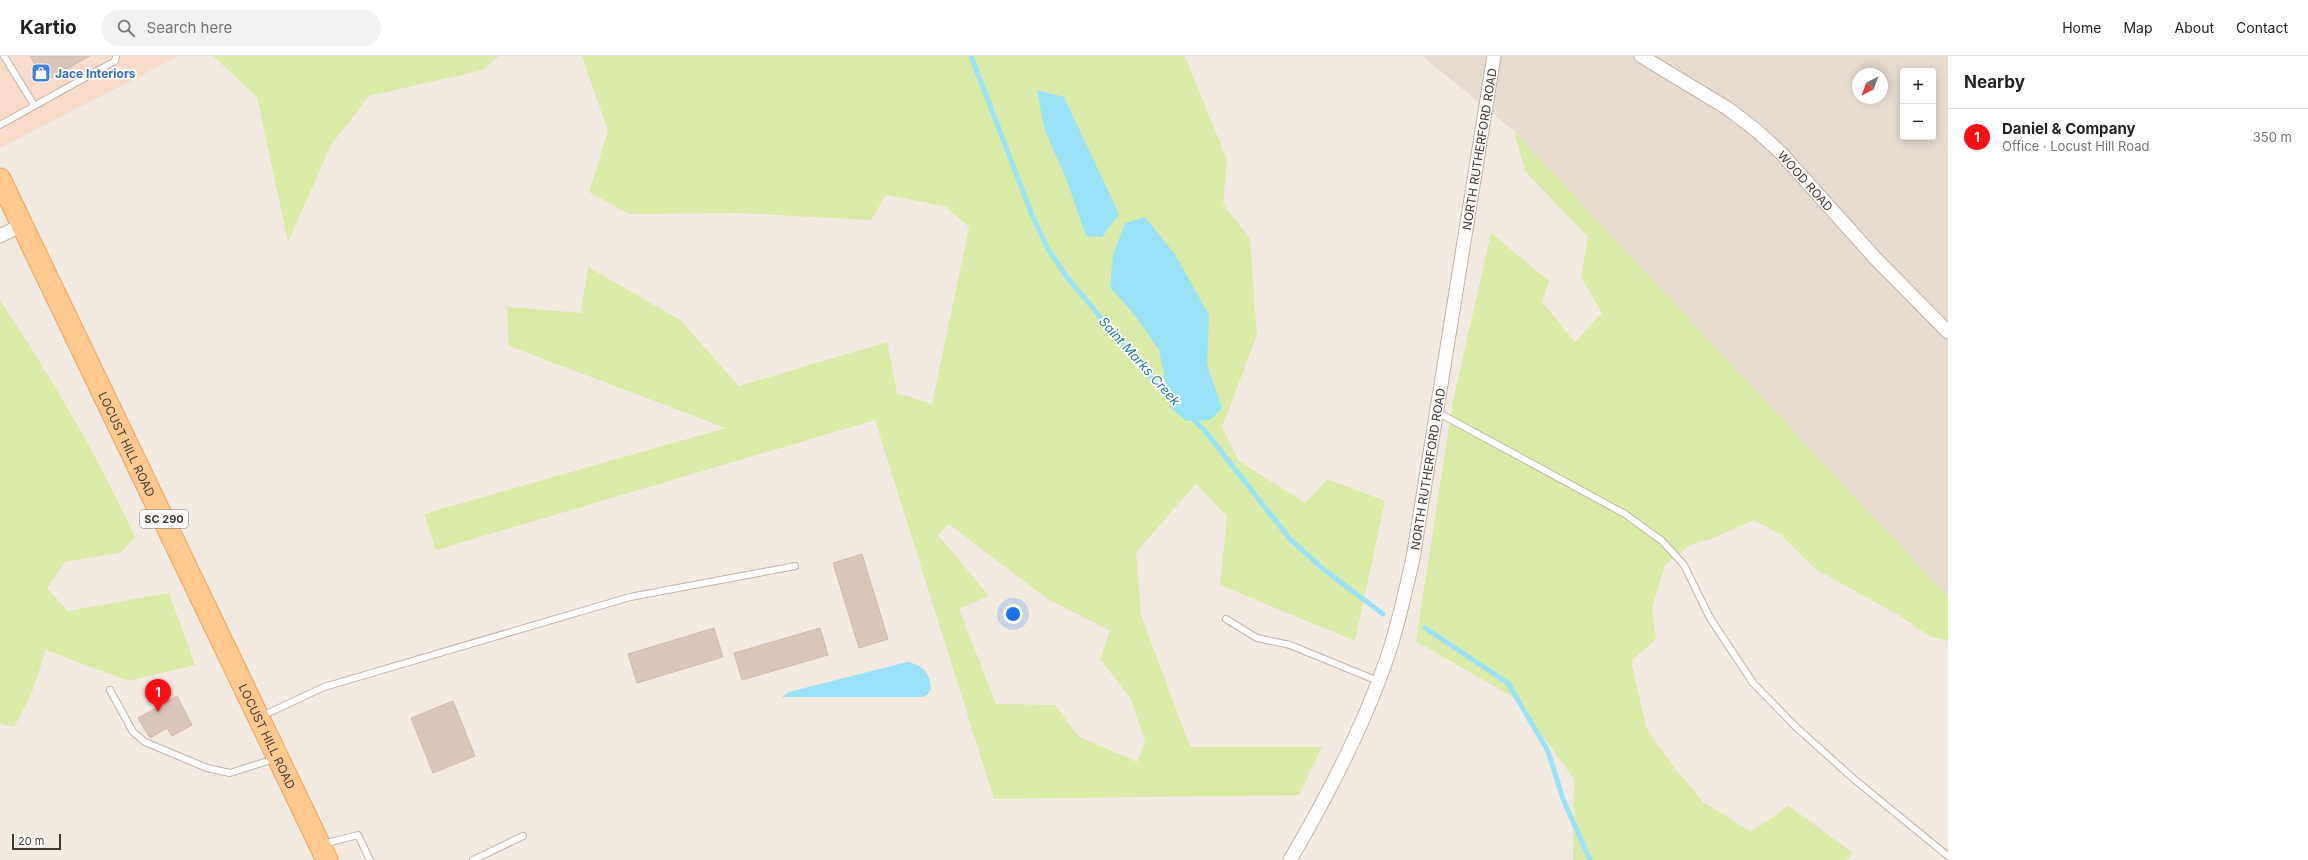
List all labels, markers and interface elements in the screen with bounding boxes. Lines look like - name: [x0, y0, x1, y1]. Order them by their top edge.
- search box: [101, 10, 381, 46]
- text: Kartio: [20, 16, 77, 39]
- icon: search: [115, 17, 137, 39]
- text: Search here: [147, 18, 232, 37]
- text: Home: [2062, 19, 2101, 36]
- text: Map: [2123, 19, 2153, 36]
- text: About: [2175, 19, 2214, 36]
- text: Contact: [2236, 19, 2288, 36]
- shop icon: Jace Interiors: [30, 62, 52, 84]
- place label: Jace Interiors: [55, 66, 136, 81]
- street label: NORTH RUTHERFORD ROAD: [1459, 67, 1499, 231]
- north arrow: [1852, 68, 1888, 104]
- map controls: [1900, 68, 1936, 140]
- button: +: [1900, 68, 1936, 104]
- text: Nearby: [1964, 72, 2025, 92]
- button: −: [1900, 104, 1936, 140]
- text: Daniel & Company: [2002, 119, 2136, 138]
- text: 1: [1974, 129, 1980, 145]
- text: 350 m: [2253, 129, 2292, 145]
- text: Office · Locust Hill Road: [2002, 138, 2149, 154]
- street label: WOOD ROAD: [1775, 147, 1837, 214]
- water label: Saint Marks Creek: [1096, 313, 1185, 409]
- street label: NORTH RUTHERFORD ROAD: [1407, 387, 1448, 551]
- street label: LOCUST HILL ROAD: [96, 389, 159, 499]
- road number: SC 290: [140, 510, 188, 528]
- your location: [1003, 604, 1023, 624]
- pin: 1: [145, 679, 171, 712]
- street label: LOCUST HILL ROAD: [236, 681, 299, 791]
- scale bar: [12, 832, 61, 851]
- text: 20 m: [18, 834, 44, 848]

